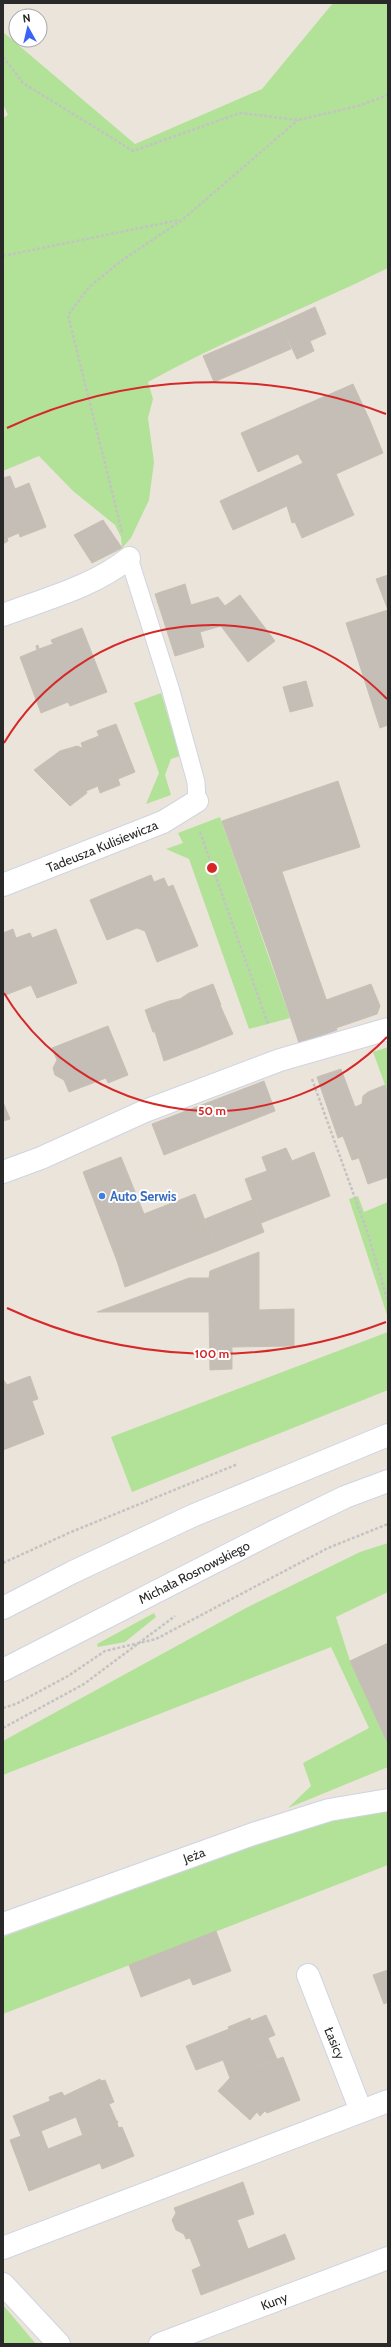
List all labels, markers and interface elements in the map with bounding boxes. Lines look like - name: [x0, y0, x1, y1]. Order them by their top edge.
- north arrow: [8, 8, 48, 48]
- text: N: [22, 11, 31, 26]
- street label: Tadeusza Kulisiewicza: [44, 816, 161, 876]
- centre of rings: [205, 861, 219, 875]
- text: 50 m: [198, 1103, 226, 1118]
- place label: Auto Serwis: [110, 1188, 177, 1204]
- marker: Auto Serwis: [97, 1191, 107, 1201]
- text: 100 m: [195, 1346, 229, 1361]
- street label: Michała Rosnowskiego: [136, 1537, 252, 1607]
- street label: Jeża: [180, 1843, 208, 1867]
- street label: Łasicy: [321, 2025, 349, 2062]
- street label: Kuny: [258, 2288, 290, 2313]

